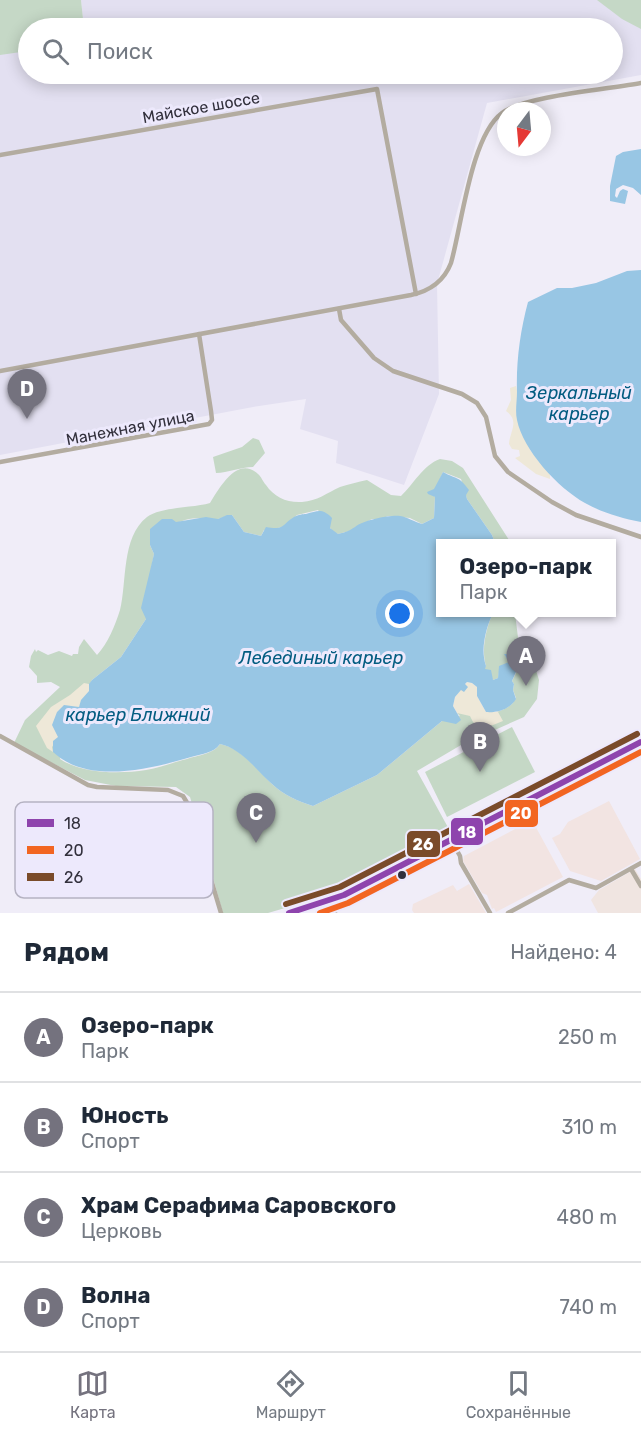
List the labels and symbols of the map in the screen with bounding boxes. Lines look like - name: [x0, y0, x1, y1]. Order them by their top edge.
- street label: Майское шоссе: [141, 88, 261, 127]
- north arrow: [497, 102, 551, 156]
- pin: D: [8, 370, 46, 419]
- water label: Зеркальный карьер: [525, 382, 632, 425]
- street label: Манежная улица: [64, 406, 196, 449]
- your location: [385, 599, 414, 628]
- pin: A: [506, 636, 546, 686]
- water label: Лебединый карьер: [238, 647, 403, 669]
- water label: карьер Ближний: [66, 704, 211, 726]
- pin: B: [460, 722, 500, 772]
- pin: C: [236, 794, 276, 843]
- line badge: 20: [504, 799, 539, 828]
- legend: [15, 802, 213, 898]
- text: 20: [510, 804, 532, 823]
- text: 18: [64, 814, 81, 833]
- line badge: 18: [450, 817, 484, 846]
- text: 18: [458, 823, 477, 842]
- line badge: 26: [406, 830, 441, 858]
- text: 26: [413, 835, 433, 854]
- text: 20: [64, 841, 84, 860]
- text: 26: [64, 868, 83, 887]
- unlabelled marker: [396, 869, 408, 881]

